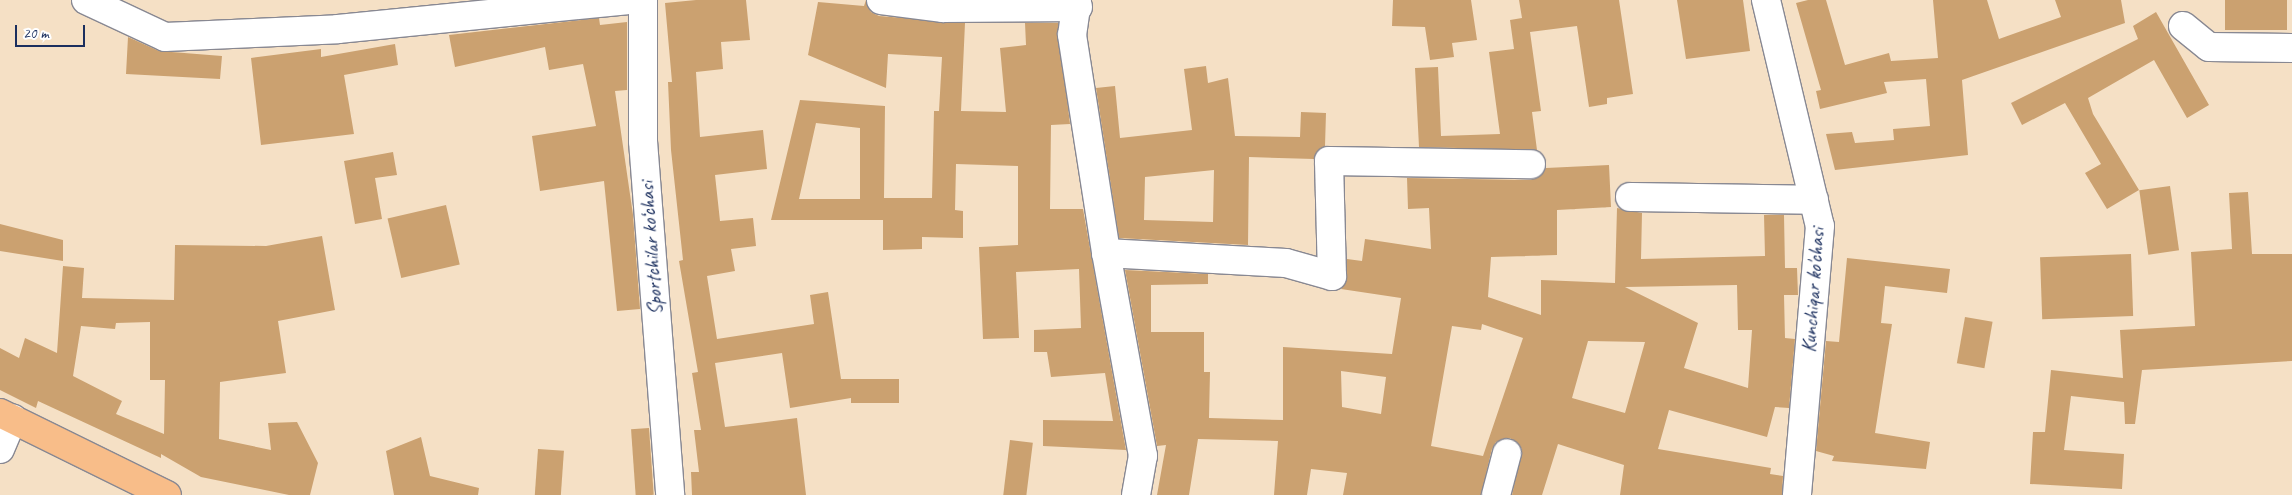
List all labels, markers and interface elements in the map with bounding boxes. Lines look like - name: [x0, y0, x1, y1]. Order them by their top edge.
- scale bar: [18, 15, 88, 47]
- text: 20 m: [23, 24, 49, 43]
- street label: Sportchilar ko‘chasi: [634, 180, 668, 316]
- street label: Kunchiqar ko'chasi: [1797, 227, 1829, 353]

